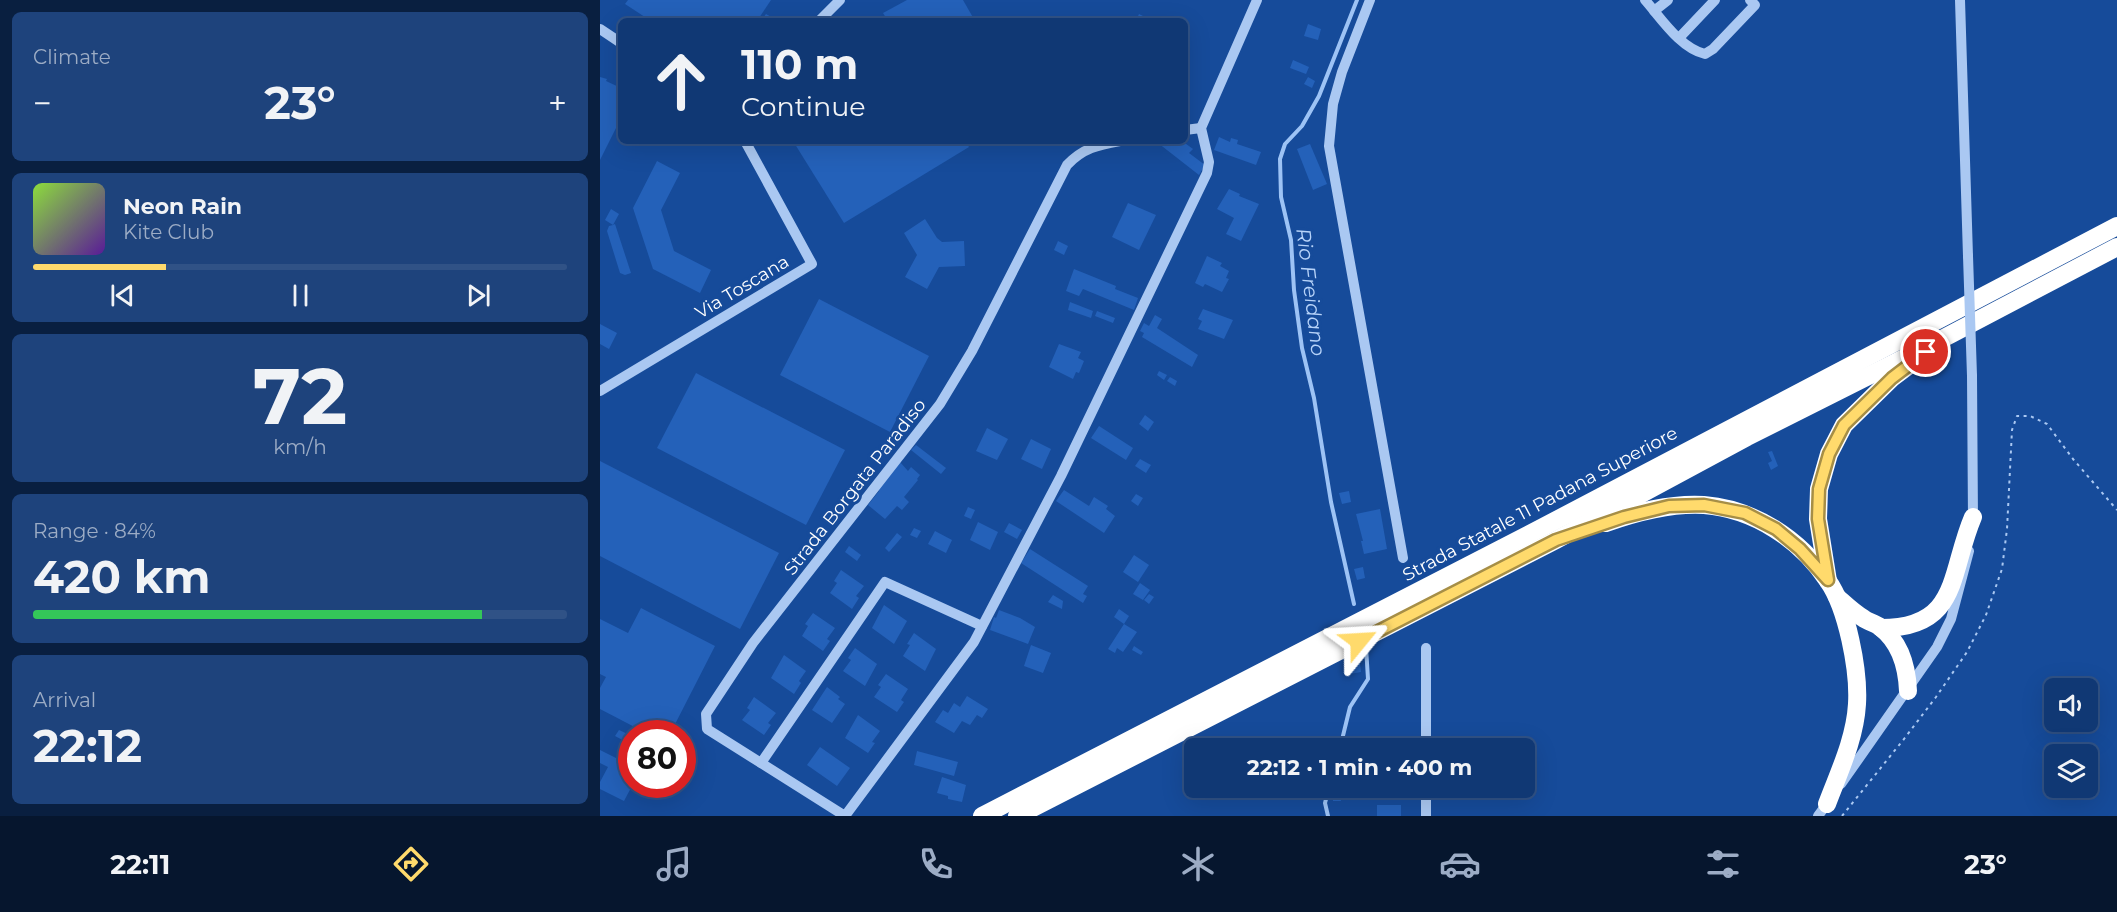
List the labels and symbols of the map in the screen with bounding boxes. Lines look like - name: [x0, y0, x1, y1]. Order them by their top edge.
- water label: Rio Freidano: [1291, 227, 1331, 357]
- street label: Via Toscana: [691, 250, 793, 324]
- pin: [1900, 326, 1951, 377]
- street label: Strada Borgata Paradiso: [779, 394, 931, 580]
- street label: Strada Statale 11 Padana Superiore: [1399, 422, 1681, 586]
- position arrow: [1327, 609, 1391, 673]
- speed limit sign: 80: [618, 720, 696, 798]

